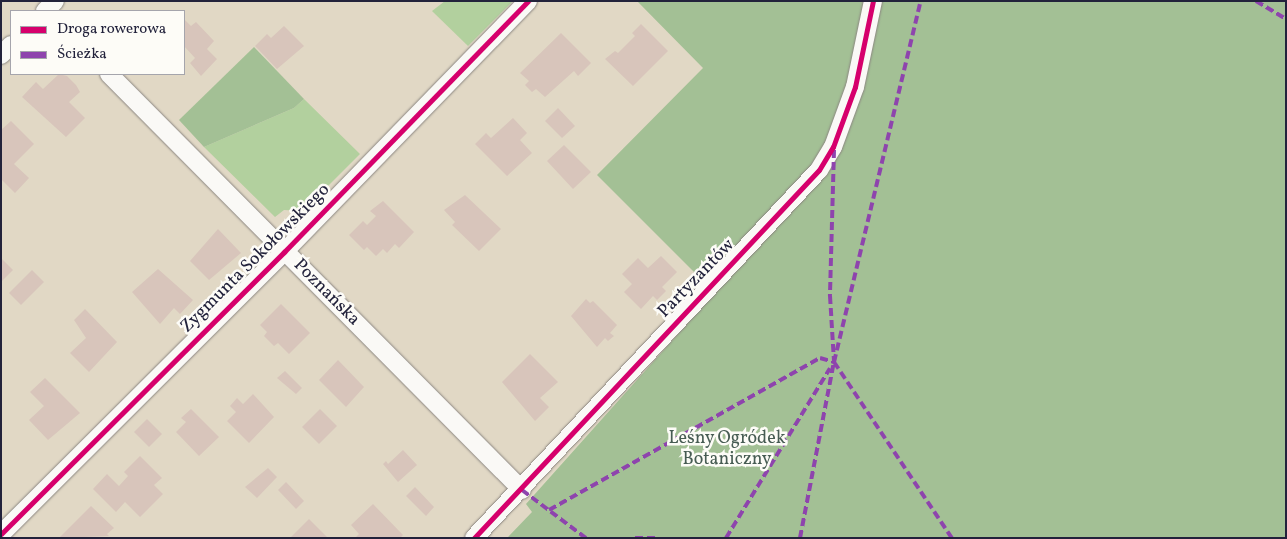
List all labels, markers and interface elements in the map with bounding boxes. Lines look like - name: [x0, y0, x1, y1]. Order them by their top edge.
- legend: [10, 10, 185, 75]
- text: Droga rowerowa: [57, 19, 166, 40]
- text: Ścieżka: [57, 44, 107, 65]
- street label: Zygmunta Sokołowskiego: [177, 180, 335, 338]
- street label: Partyzantów: [654, 235, 740, 323]
- street label: Poznańska: [288, 255, 364, 331]
- park label: Leśny Ogródek Botaniczny: [668, 429, 786, 472]

